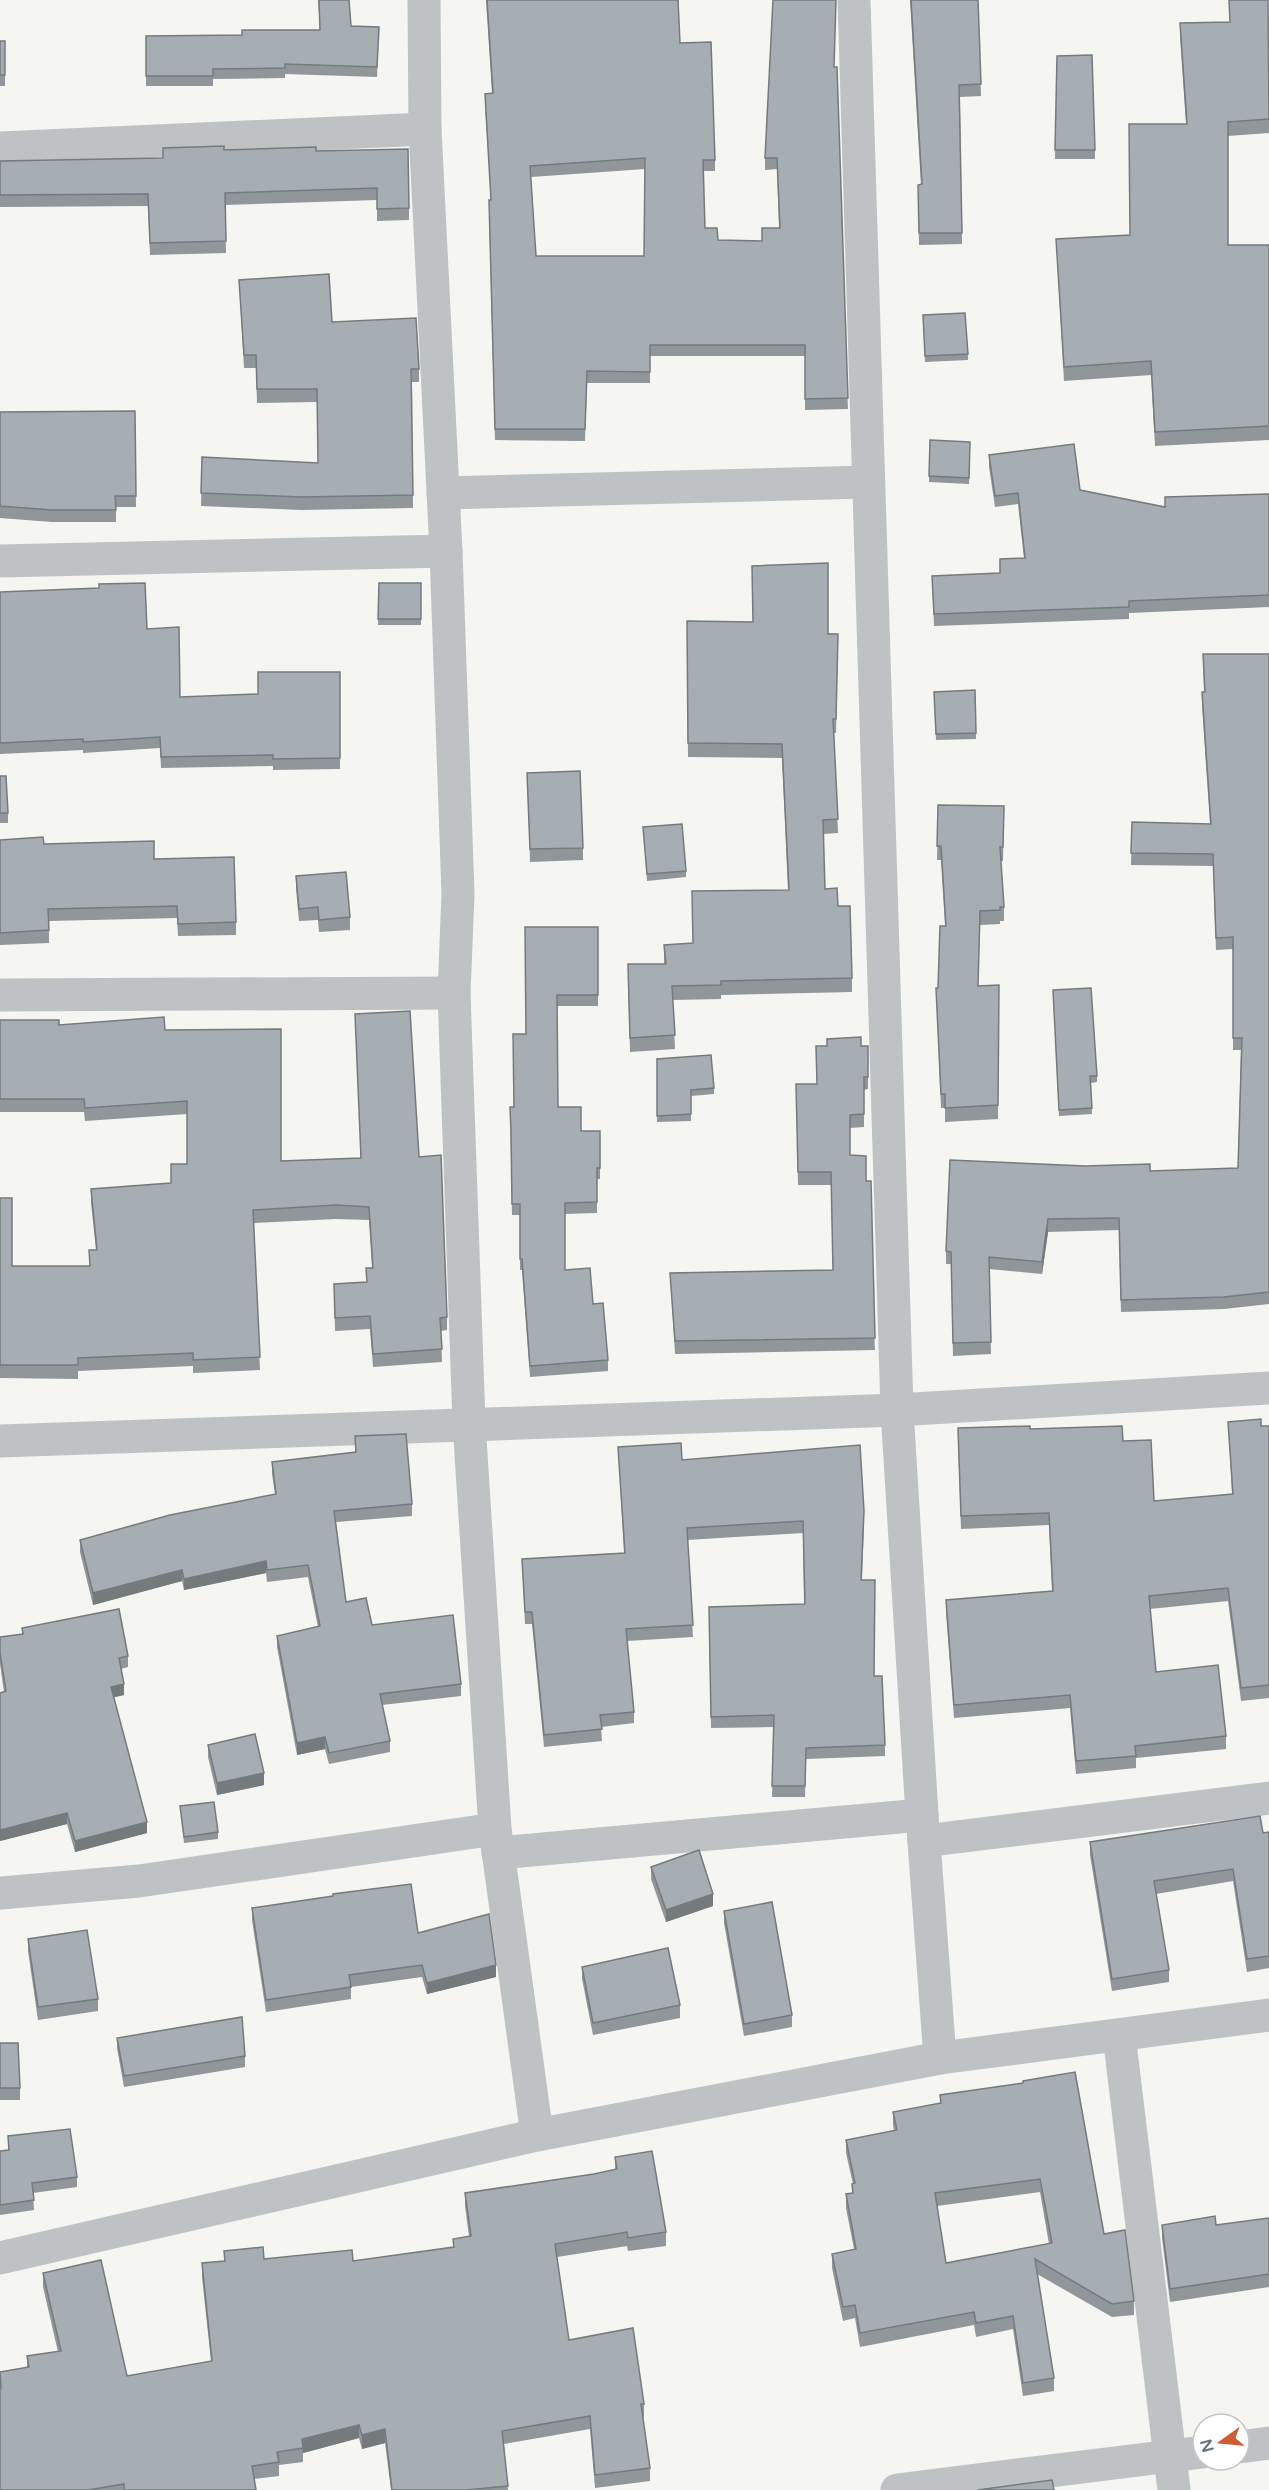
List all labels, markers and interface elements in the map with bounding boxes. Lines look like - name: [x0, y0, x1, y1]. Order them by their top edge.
- north arrow: [1191, 2412, 1251, 2472]
- text: N: [1196, 2437, 1219, 2454]

